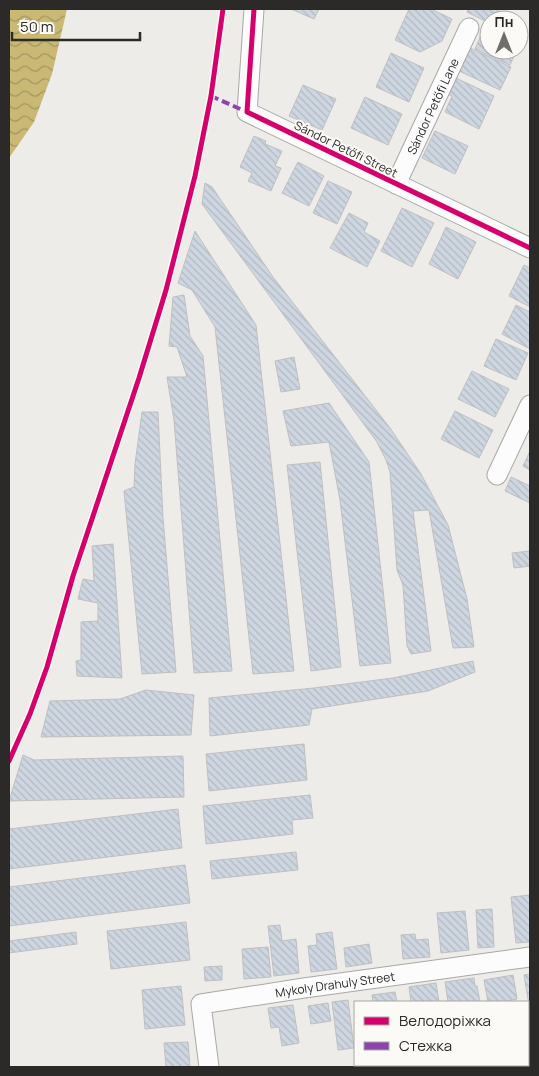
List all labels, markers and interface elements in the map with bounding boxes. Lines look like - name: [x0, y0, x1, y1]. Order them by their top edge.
- scale bar: [12, 10, 140, 42]
- north arrow: [479, 10, 529, 60]
- text: Пн: [495, 12, 513, 31]
- text: 50 m: [20, 16, 54, 37]
- street label: Sándor Petőfi Lane: [403, 55, 462, 157]
- street label: Sándor Petőfi Street: [292, 117, 401, 181]
- street label: Mykoly Drahuly Street: [274, 967, 396, 1001]
- legend: [354, 1001, 529, 1066]
- text: Велодоріжка: [399, 1010, 491, 1031]
- text: Стежка: [399, 1035, 452, 1056]

